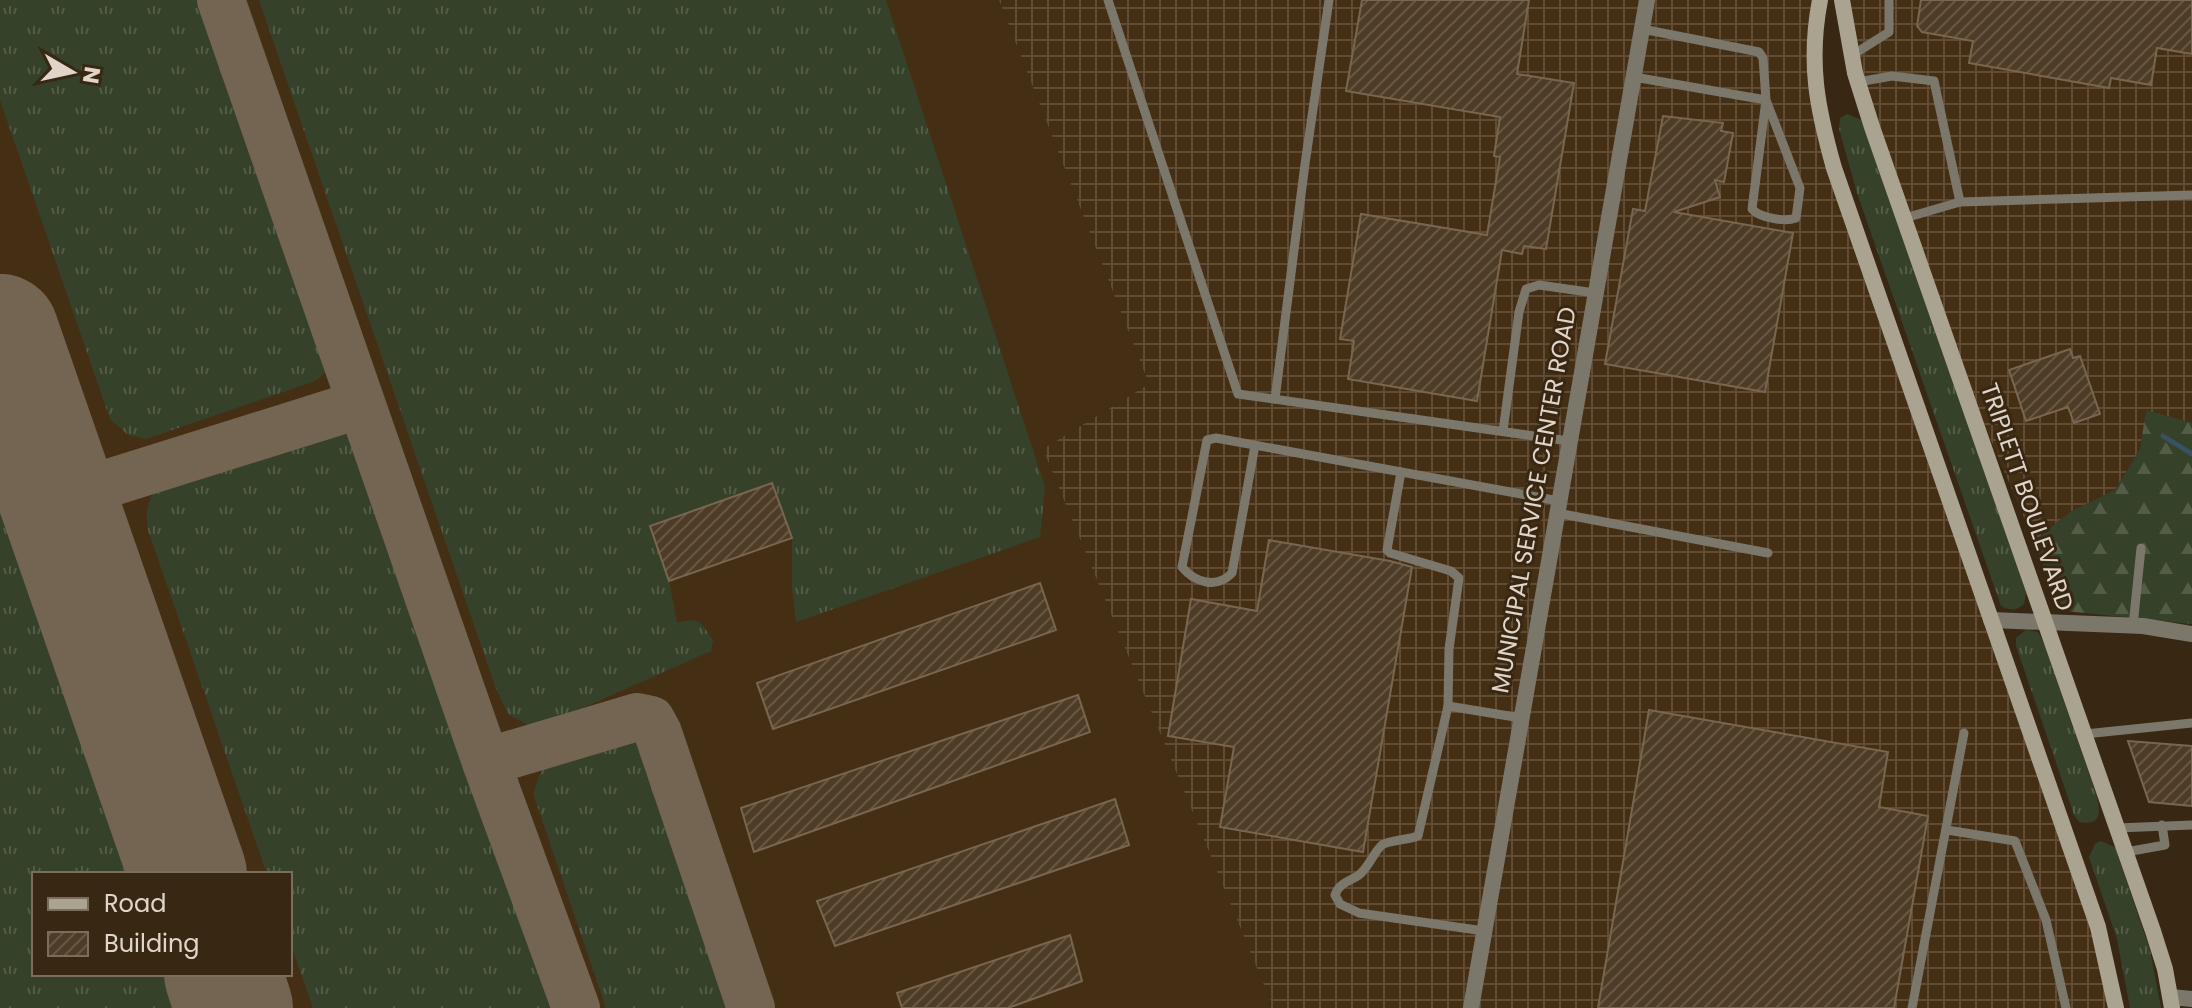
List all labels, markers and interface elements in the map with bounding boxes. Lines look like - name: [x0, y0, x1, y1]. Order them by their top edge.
- north arrow: [32, 32, 112, 112]
- text: N: [75, 64, 108, 86]
- street label: MUNICIPAL SERVICE CENTER ROAD: [1483, 304, 1584, 696]
- street label: TRIPLETT BOULEVARD: [1973, 379, 2082, 615]
- legend: [32, 872, 292, 976]
- text: Road: [104, 887, 166, 920]
- text: Building: [104, 927, 200, 960]

